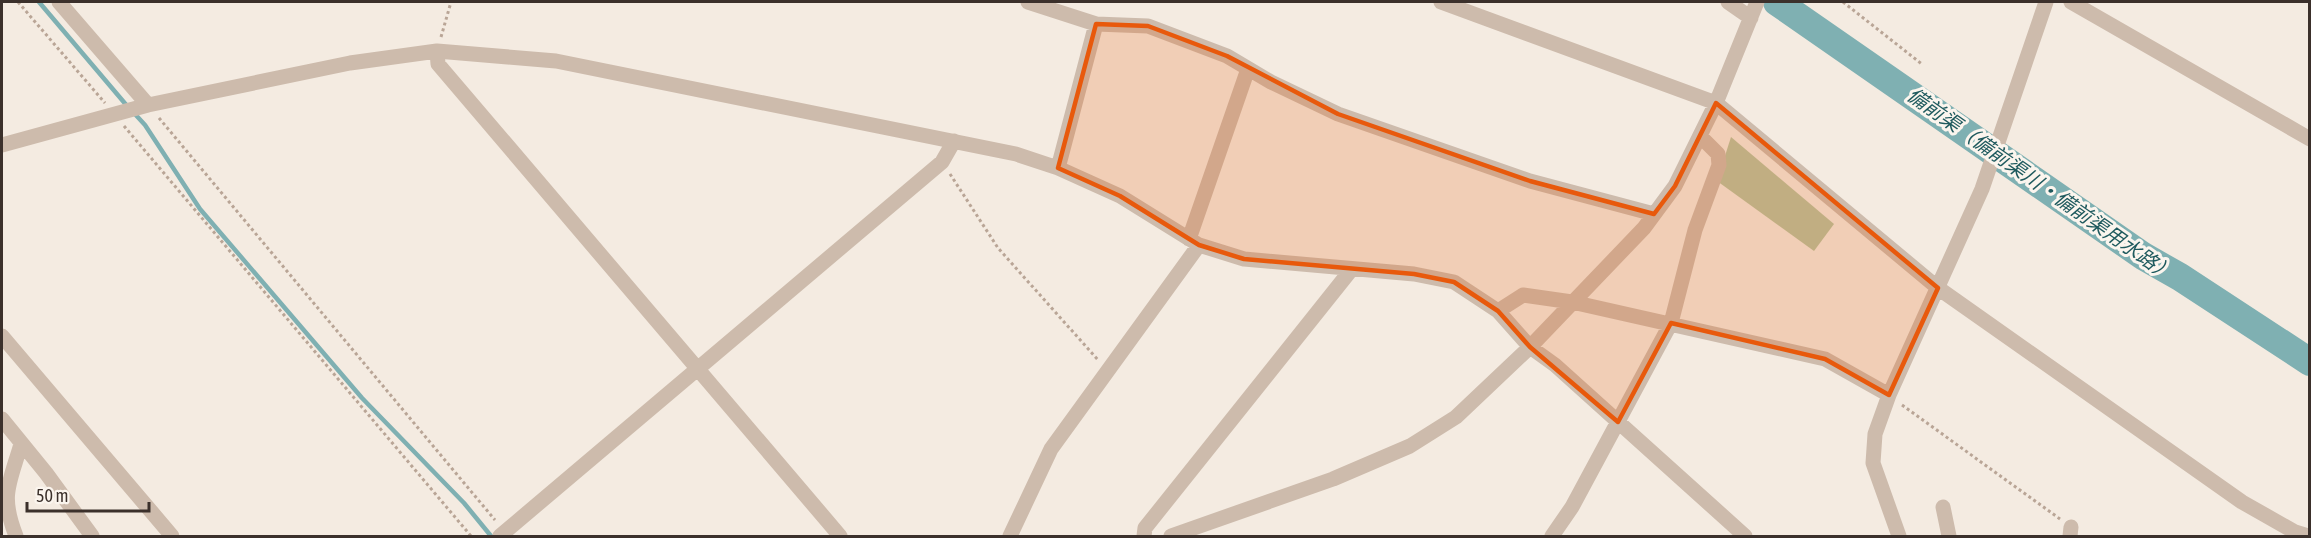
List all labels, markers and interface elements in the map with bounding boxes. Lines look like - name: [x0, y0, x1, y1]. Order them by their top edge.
- water label: 備前渠（備前渠川・備前渠用水路）: [1903, 83, 2179, 285]
- scale bar: [27, 475, 148, 513]
- text: 50 m: [36, 485, 68, 506]

